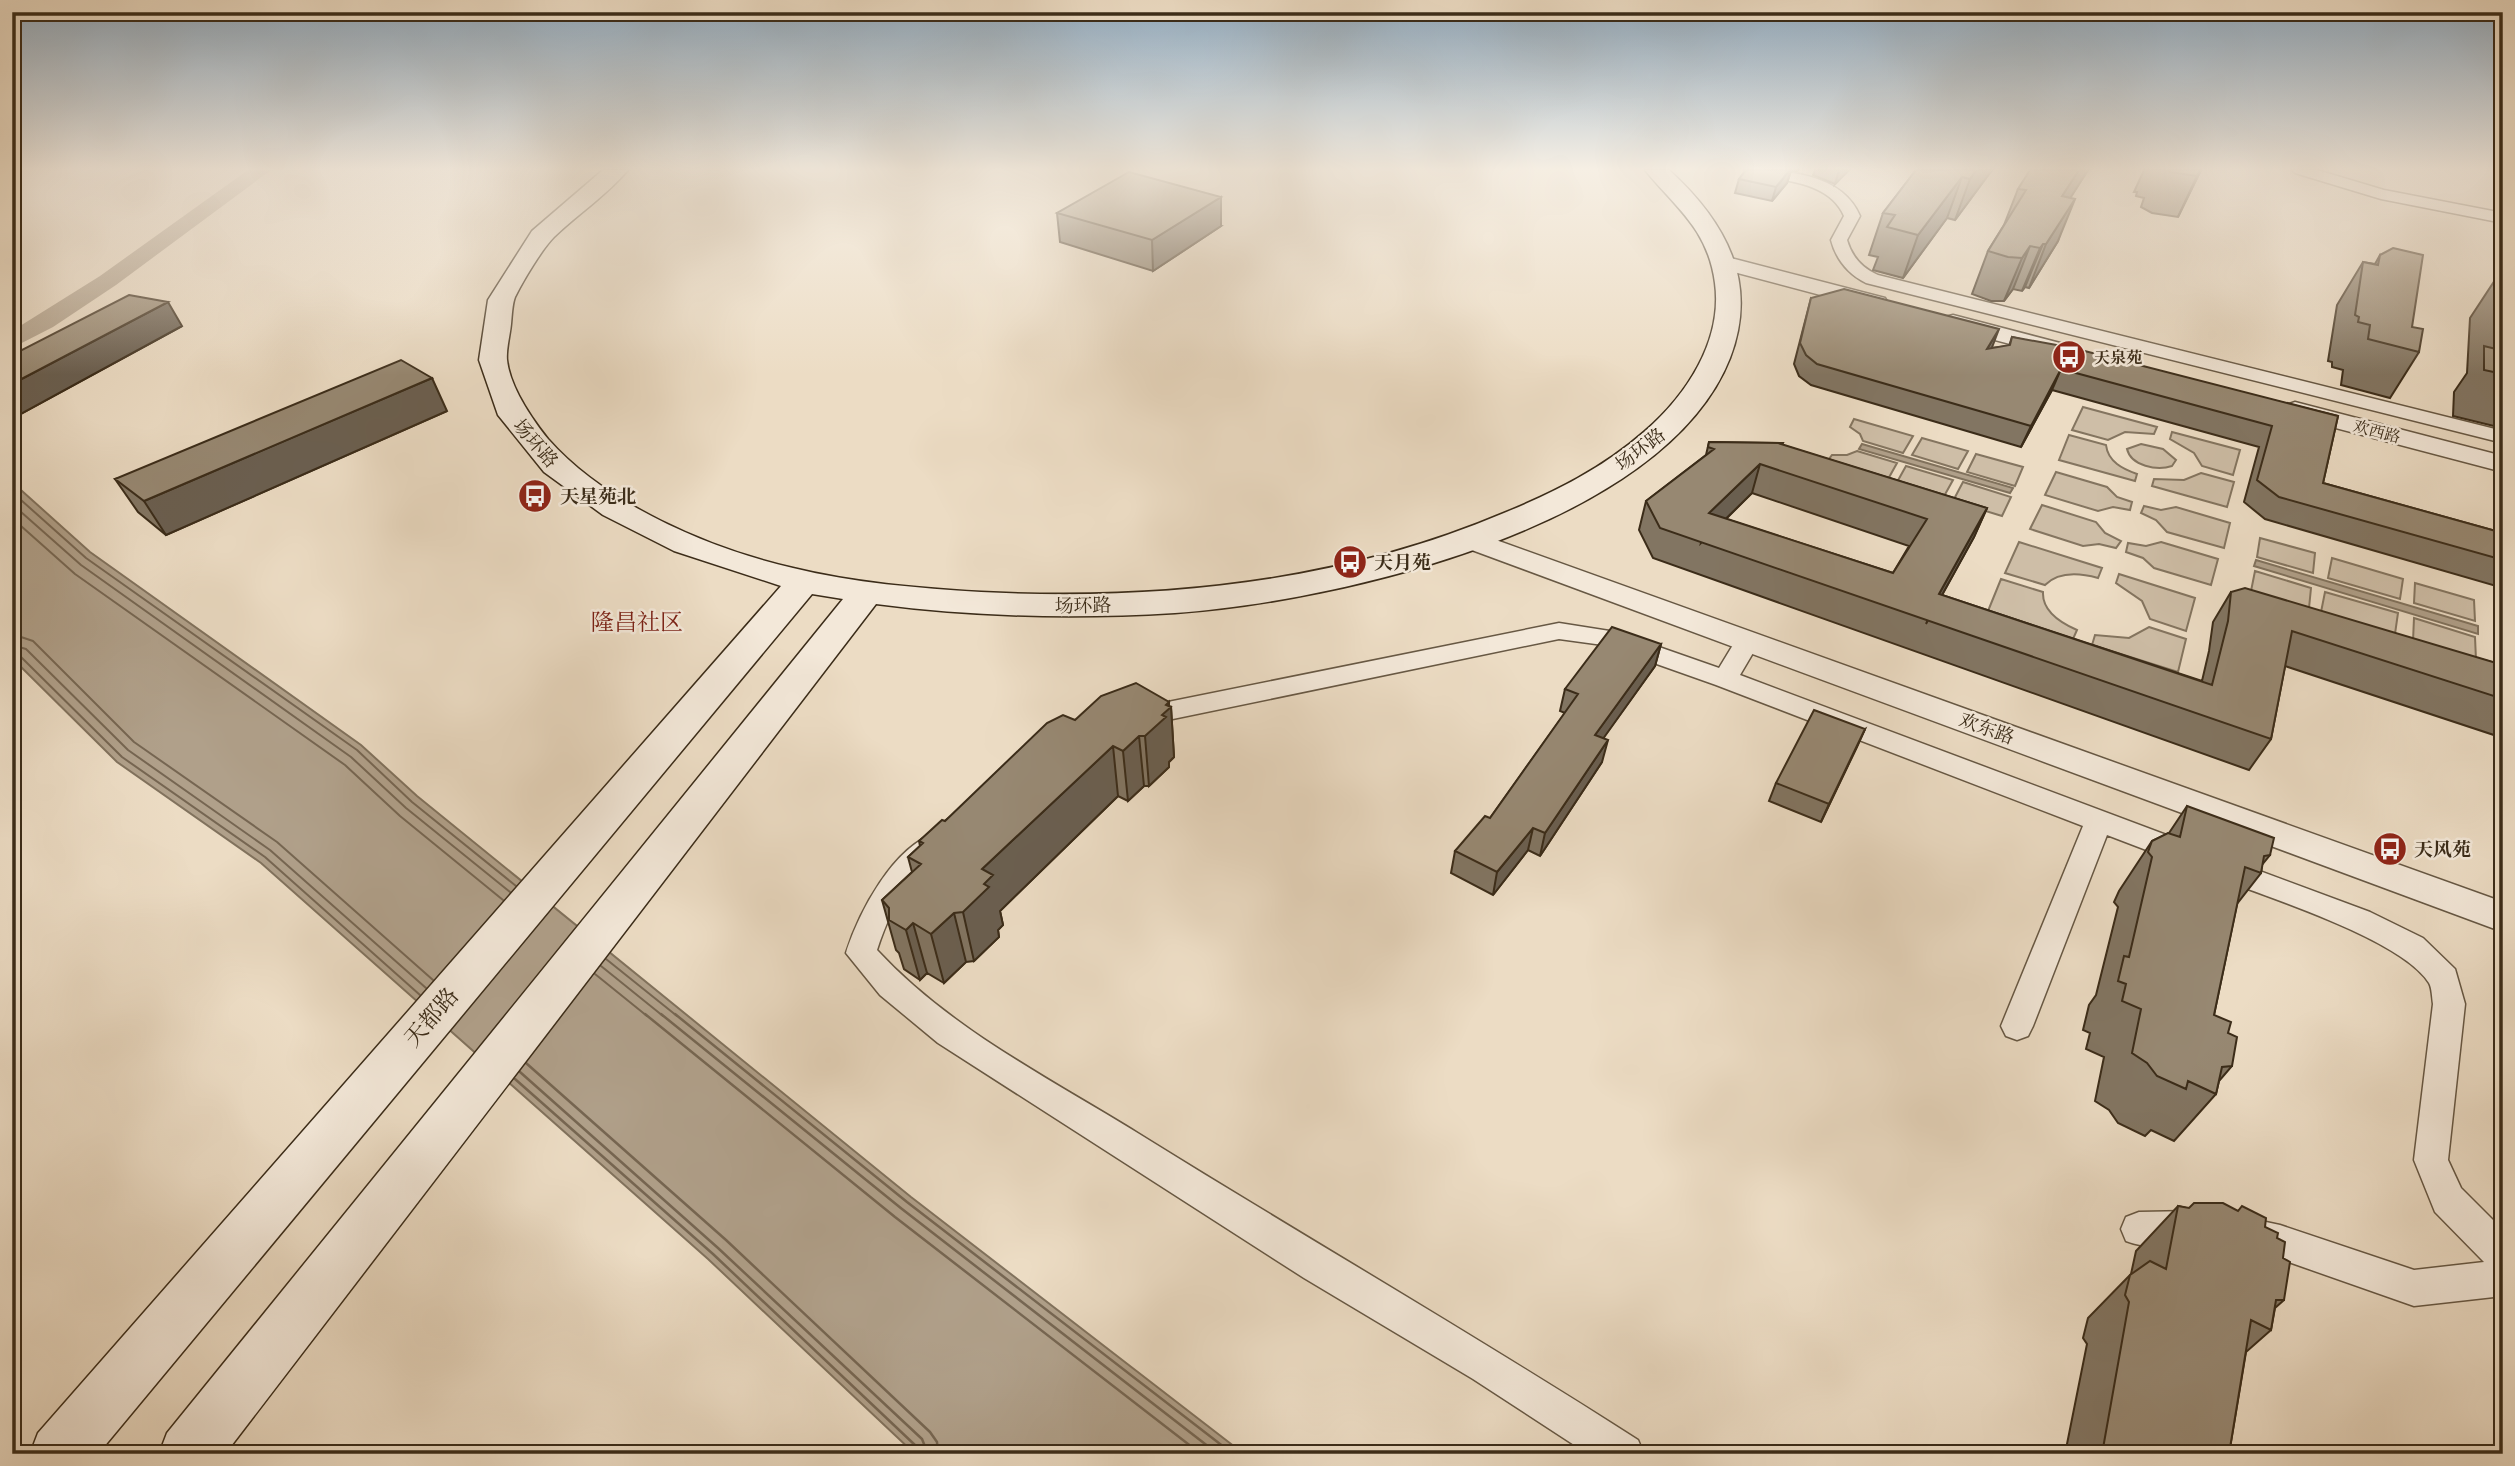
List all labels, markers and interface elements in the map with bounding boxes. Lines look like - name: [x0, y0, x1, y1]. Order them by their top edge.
- bus stop icon: 天泉苑: [2050, 338, 2088, 376]
- place label: 天泉苑: [2094, 349, 2143, 367]
- street label: 场环路: [508, 416, 561, 472]
- street label: 欢西路: [2351, 417, 2402, 447]
- street label: 场环路: [1612, 424, 1670, 476]
- bus stop icon: 天星苑北: [516, 477, 554, 515]
- place label: 天星苑北: [560, 486, 636, 508]
- bus stop icon: 天月苑: [1331, 543, 1369, 581]
- place label: 天月苑: [1374, 552, 1431, 574]
- street label: 场环路: [1054, 596, 1112, 617]
- district label: 隆昌社区: [591, 610, 683, 635]
- street label: 欢东路: [1956, 710, 2017, 749]
- bus stop icon: 天风苑: [2371, 830, 2409, 868]
- place label: 天风苑: [2414, 839, 2471, 861]
- street label: 天都路: [399, 983, 463, 1052]

